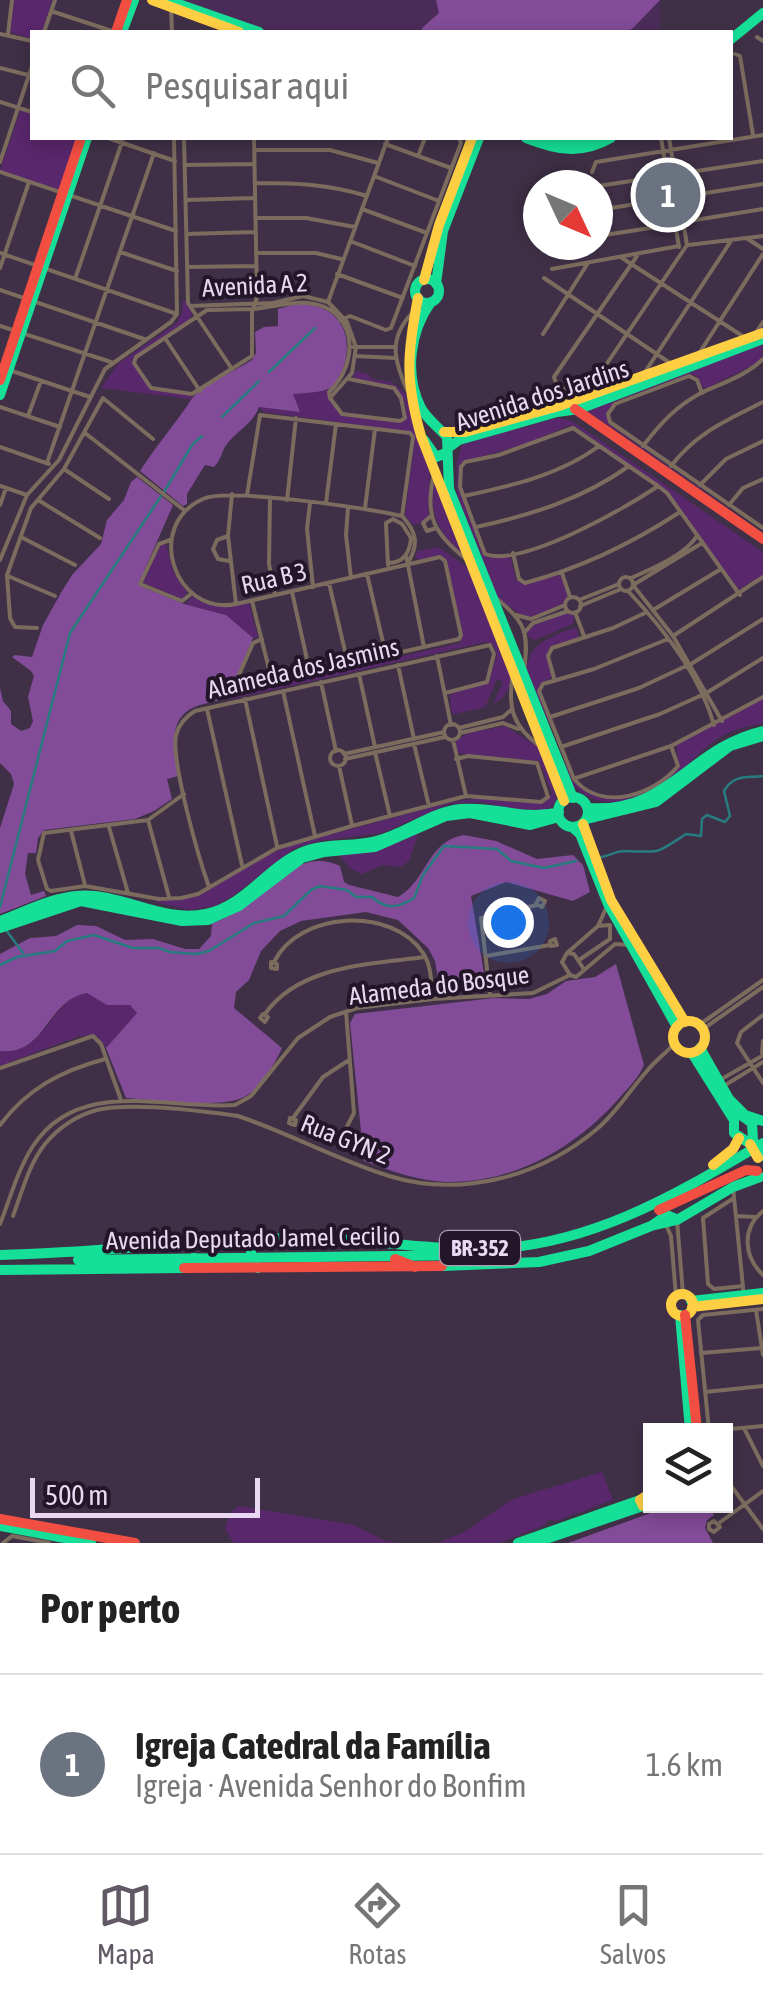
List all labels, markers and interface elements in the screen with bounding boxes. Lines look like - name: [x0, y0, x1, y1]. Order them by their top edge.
- search box: [30, 30, 733, 140]
- icon: search: [65, 58, 120, 113]
- text: Pesquisar aqui: [145, 64, 349, 107]
- pin: 1: [636, 158, 700, 232]
- north arrow: [523, 170, 613, 260]
- street label: Avenida A 2: [201, 268, 309, 302]
- street label: Avenida dos Jardins: [452, 354, 632, 436]
- street label: Rua B 3: [238, 557, 310, 599]
- street label: Alameda dos Jasmins: [205, 632, 402, 704]
- your location: [483, 897, 534, 948]
- street label: Alameda do Bosque: [347, 960, 531, 1010]
- street label: Rua GYN 2: [297, 1108, 395, 1170]
- street label: Avenida Deputado Jamel Cecilio: [106, 1221, 400, 1255]
- road number: BR-352: [440, 1231, 520, 1265]
- map controls: [643, 1423, 733, 1513]
- button: layers: [643, 1423, 733, 1513]
- scale bar: [30, 1473, 260, 1518]
- text: 500 m: [45, 1479, 108, 1511]
- text: Por perto: [40, 1584, 180, 1632]
- text: Igreja Catedral da Família: [135, 1724, 491, 1767]
- text: 1: [65, 1746, 80, 1783]
- text: 1.6 km: [646, 1746, 723, 1783]
- text: Igreja · Avenida Senhor do Bonfim: [135, 1767, 527, 1804]
- tab: Mapa: [97, 1878, 155, 1970]
- tab: Rotas: [348, 1878, 406, 1970]
- tab: Salvos: [600, 1878, 666, 1970]

